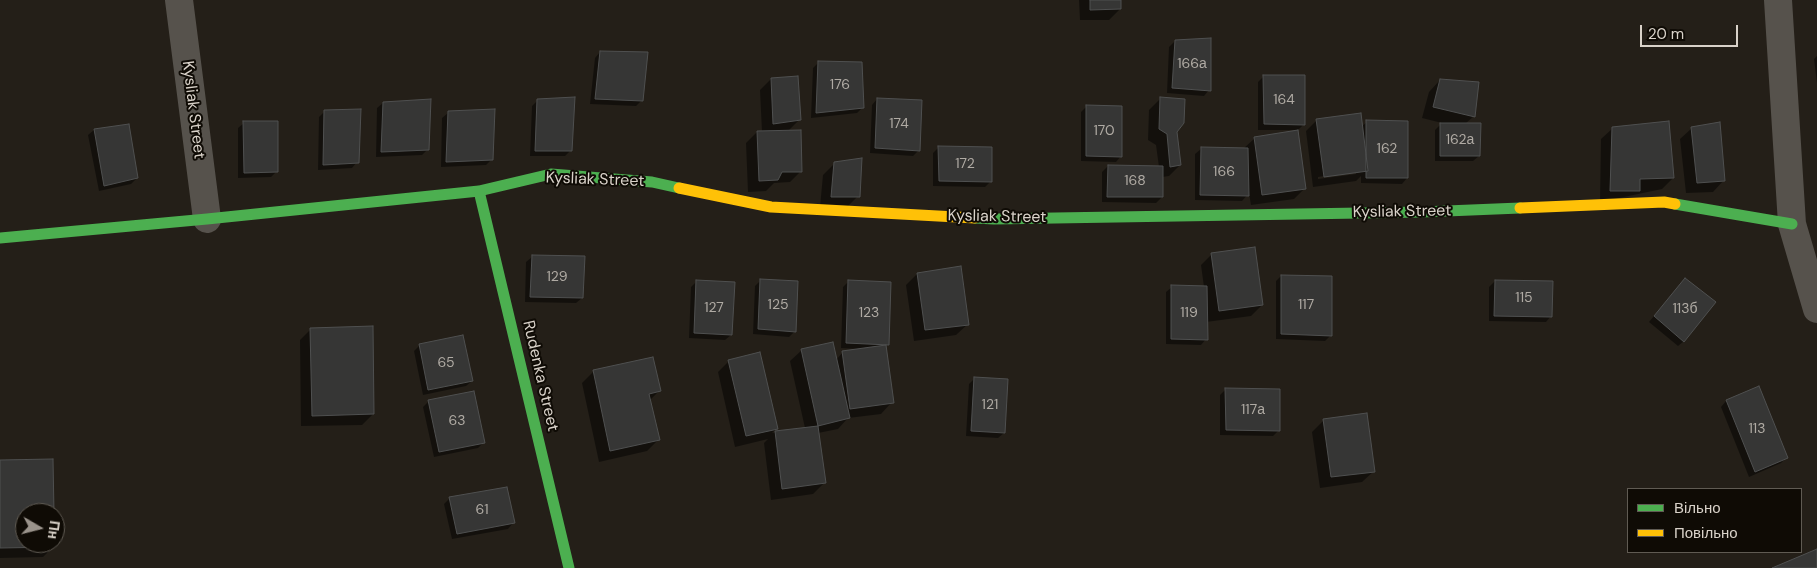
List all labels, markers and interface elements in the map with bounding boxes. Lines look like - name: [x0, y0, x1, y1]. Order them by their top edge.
- scale bar: [1642, 15, 1740, 47]
- text: 20 m: [1648, 24, 1684, 44]
- house number: 166а: [1177, 56, 1207, 72]
- street label: Kysliak Street: [177, 60, 209, 160]
- house number: 176: [830, 77, 850, 93]
- house number: 164: [1273, 92, 1295, 108]
- house number: 174: [889, 116, 909, 132]
- house number: 170: [1093, 123, 1115, 139]
- house number: 162а: [1446, 132, 1474, 148]
- house number: 162: [1377, 141, 1397, 157]
- house number: 172: [955, 156, 975, 172]
- house number: 166: [1213, 164, 1235, 180]
- street label: Kysliak Street: [545, 169, 645, 191]
- house number: 168: [1124, 173, 1146, 189]
- street label: Kysliak Street: [1352, 202, 1452, 222]
- street label: Kysliak Street: [947, 207, 1047, 227]
- house number: 129: [546, 269, 568, 285]
- house number: 115: [1515, 290, 1533, 306]
- house number: 125: [768, 297, 788, 313]
- house number: 117: [1298, 297, 1314, 313]
- house number: 127: [704, 300, 724, 316]
- house number: 113б: [1672, 301, 1698, 317]
- house number: 123: [859, 305, 879, 321]
- house number: 119: [1180, 305, 1198, 321]
- street label: Rudenka Street: [518, 319, 562, 433]
- house number: 65: [437, 355, 455, 371]
- house number: 121: [982, 397, 998, 413]
- house number: 117а: [1241, 402, 1265, 418]
- house number: 63: [448, 413, 466, 429]
- house number: 113: [1748, 421, 1766, 437]
- legend: [1627, 488, 1802, 553]
- text: Вільно: [1674, 498, 1721, 518]
- house number: 61: [475, 502, 489, 518]
- north arrow: [15, 503, 65, 553]
- text: Пн: [44, 520, 64, 540]
- text: Повільно: [1674, 523, 1738, 543]

